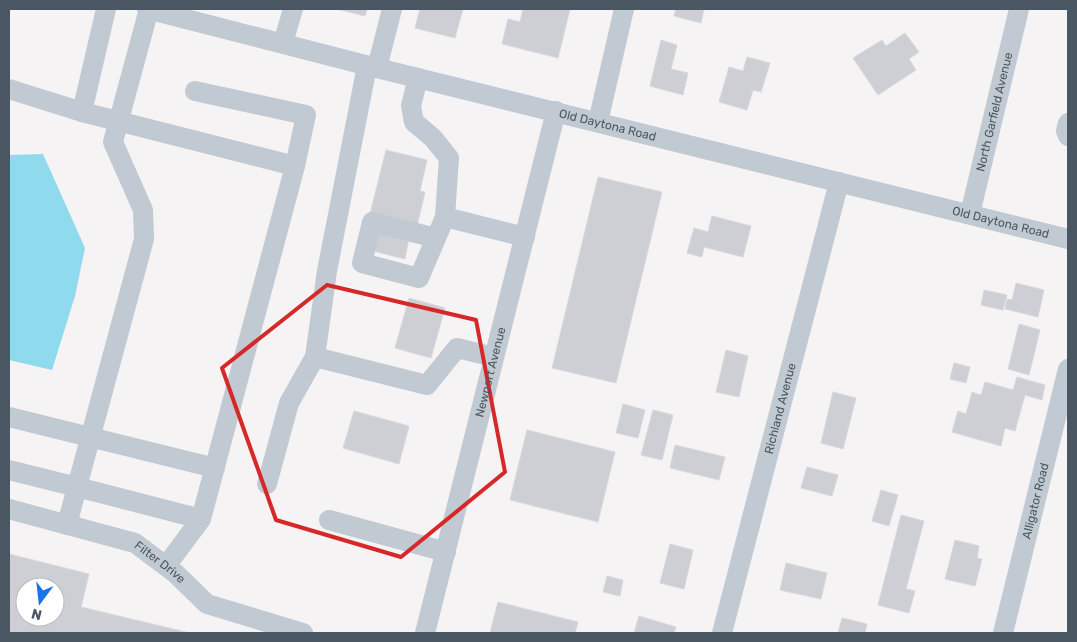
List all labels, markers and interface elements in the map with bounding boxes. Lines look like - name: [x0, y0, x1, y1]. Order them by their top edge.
- street label: North Garfield Avenue: [973, 51, 1015, 173]
- street label: Old Daytona Road: [558, 106, 658, 144]
- street label: Old Daytona Road: [951, 204, 1051, 241]
- street label: Newport Avenue: [472, 325, 509, 419]
- street label: Richland Avenue: [762, 361, 799, 455]
- street label: Alligator Road: [1019, 461, 1052, 540]
- street label: Filter Drive: [132, 538, 188, 586]
- north arrow: [15, 577, 65, 627]
- text: N: [30, 605, 44, 624]

